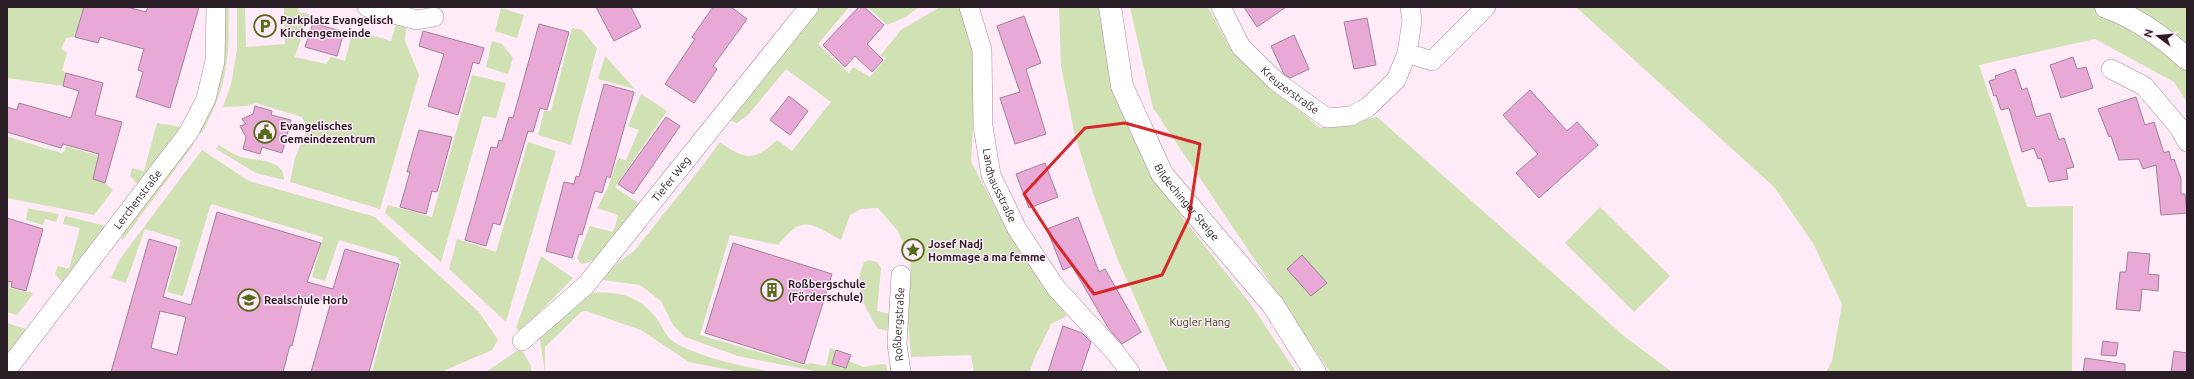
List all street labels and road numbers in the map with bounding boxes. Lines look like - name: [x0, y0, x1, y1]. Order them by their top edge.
- street label: Kreuzerstraße: [1258, 64, 1321, 116]
- street label: Landhausstraße: [981, 147, 1019, 224]
- street label: Tiefer Weg: [649, 154, 693, 204]
- street label: Bildechinger Steige: [1152, 162, 1222, 243]
- street label: Lerchenstraße: [111, 167, 164, 231]
- street label: Roßbergstraße: [891, 287, 906, 362]

